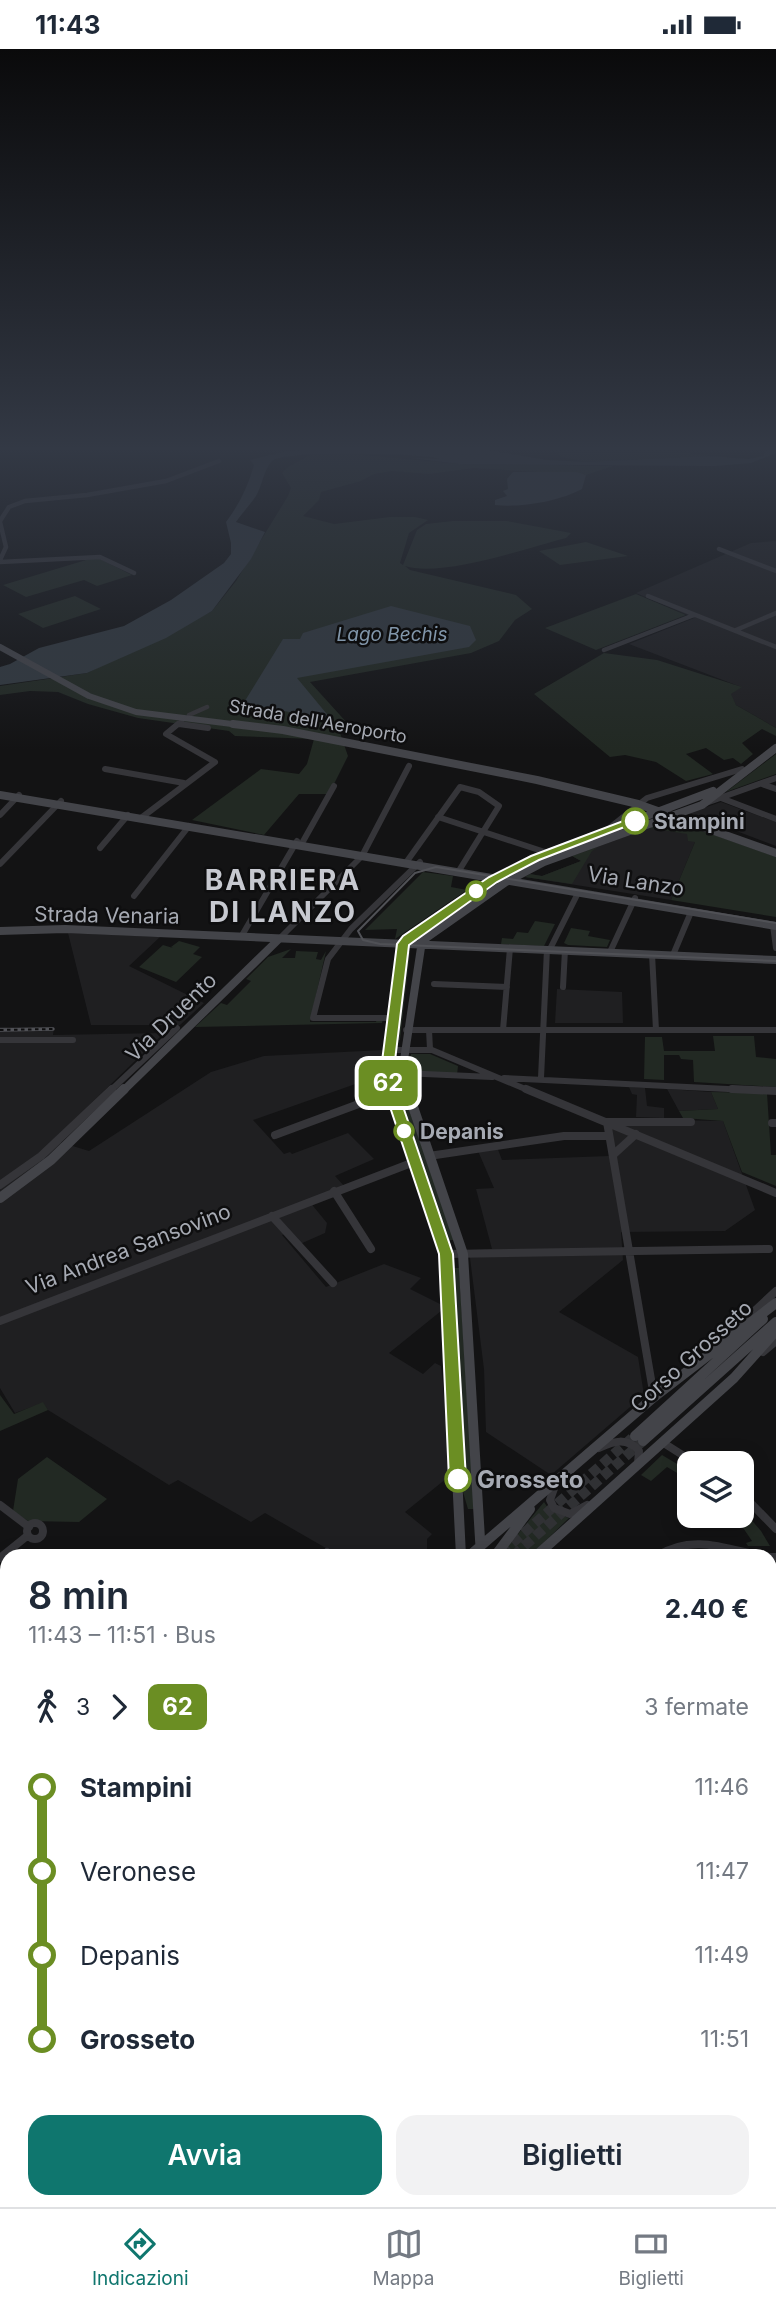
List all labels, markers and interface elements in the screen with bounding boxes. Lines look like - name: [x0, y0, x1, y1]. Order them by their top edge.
- text: 11:43: [35, 9, 100, 40]
- water label: Lago Bechis: [337, 623, 447, 646]
- street label: Strada dell'Aeroporto: [227, 695, 409, 747]
- marker: Stampini: [622, 808, 648, 834]
- place label: Stampini: [654, 809, 745, 834]
- street label: Via Lanzo: [586, 861, 686, 901]
- district label: BARRIERA DI LANZO: [205, 863, 361, 929]
- unlabelled marker: [466, 881, 486, 901]
- street label: Strada Venaria: [34, 901, 180, 929]
- street label: Via Druento: [120, 967, 222, 1067]
- line badge: 62: [356, 1060, 420, 1106]
- text: 62: [373, 1068, 403, 1097]
- place label: Depanis: [420, 1119, 504, 1144]
- marker: Depanis: [394, 1121, 414, 1141]
- street label: Via Andrea Sansovino: [22, 1198, 234, 1300]
- street label: Corso Grosseto: [625, 1295, 757, 1417]
- map controls: [677, 1451, 754, 1528]
- button: layers: [677, 1451, 754, 1528]
- place label: Grosseto: [477, 1465, 583, 1494]
- marker: Grosseto: [445, 1466, 471, 1492]
- text: 8 min: [28, 1572, 129, 1618]
- text: 2.40 €: [665, 1593, 749, 1624]
- text: 11:43 – 11:51 · Bus: [28, 1621, 216, 1649]
- icon: walk: [28, 1688, 66, 1726]
- icon: forward: [100, 1688, 138, 1726]
- text: 62: [162, 1692, 193, 1721]
- text: 3: [76, 1693, 90, 1721]
- text: 3 fermate: [644, 1693, 749, 1721]
- text: Stampini: [80, 1772, 192, 1803]
- text: 11:46: [695, 1773, 749, 1801]
- text: Veronese: [80, 1856, 196, 1887]
- text: 11:47: [696, 1857, 749, 1885]
- text: Depanis: [80, 1940, 180, 1971]
- text: 11:49: [695, 1941, 749, 1969]
- text: Grosseto: [80, 2024, 195, 2055]
- text: 11:51: [700, 2025, 749, 2053]
- button: Avvia: [28, 2115, 382, 2195]
- button: Biglietti: [396, 2115, 749, 2195]
- tab: Indicazioni: [92, 2225, 189, 2290]
- tab: Mappa: [373, 2225, 434, 2290]
- tab: Biglietti: [618, 2225, 684, 2290]

